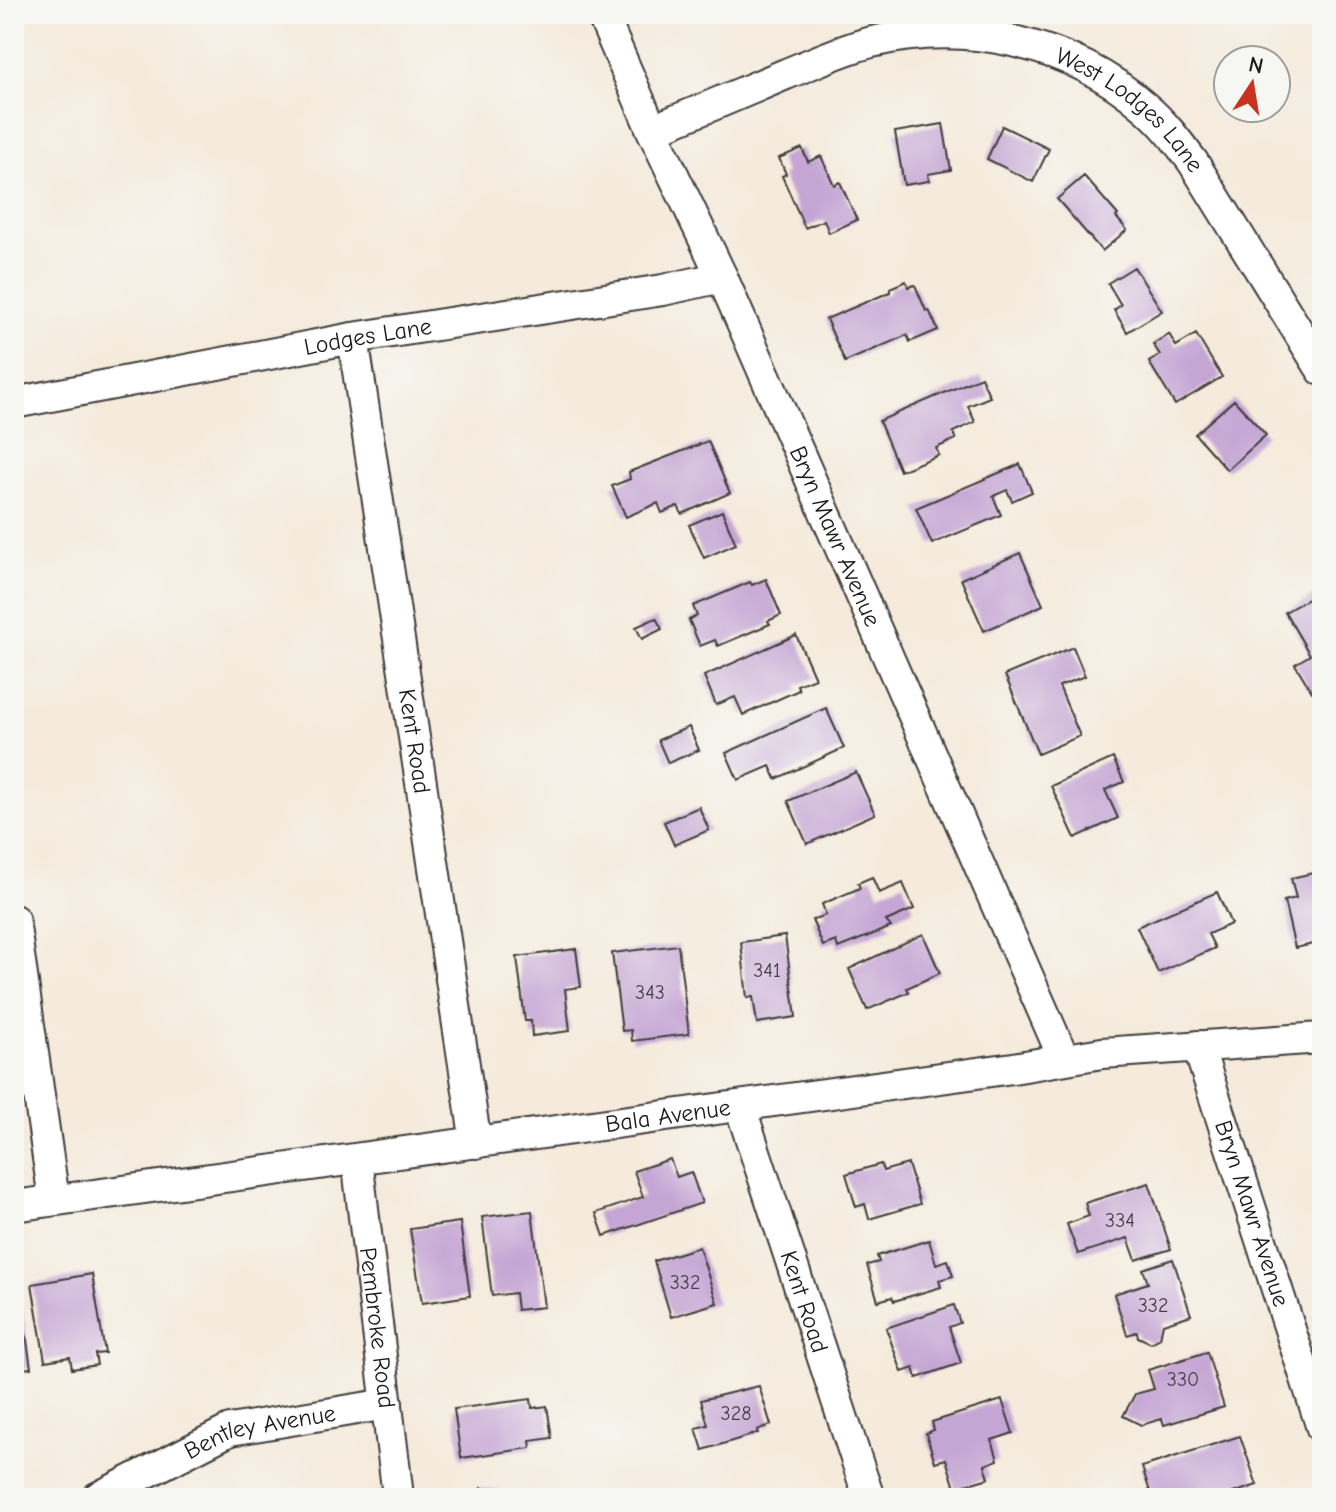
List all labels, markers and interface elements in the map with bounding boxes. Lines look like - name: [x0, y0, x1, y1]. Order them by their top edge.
- street label: West Lodges Lane: [1052, 41, 1210, 177]
- north arrow: [1212, 44, 1292, 124]
- text: N: [1246, 51, 1266, 80]
- street label: Lodges Lane: [302, 312, 434, 361]
- street label: Bryn Mawr Avenue: [784, 442, 887, 631]
- street label: Kent Road: [393, 687, 436, 796]
- house number: 341: [753, 959, 781, 982]
- house number: 343: [635, 981, 665, 1004]
- street label: Bala Avenue: [603, 1093, 732, 1138]
- street label: Bryn Mawr Avenue: [1209, 1117, 1296, 1310]
- house number: 334: [1105, 1209, 1135, 1232]
- street label: Pembroke Road: [354, 1246, 401, 1410]
- street label: Kent Road: [775, 1247, 834, 1356]
- house number: 332: [670, 1271, 700, 1294]
- house number: 332: [1138, 1294, 1168, 1317]
- house number: 330: [1167, 1368, 1199, 1391]
- street label: Bentley Avenue: [180, 1399, 338, 1465]
- house number: 328: [721, 1402, 751, 1425]

